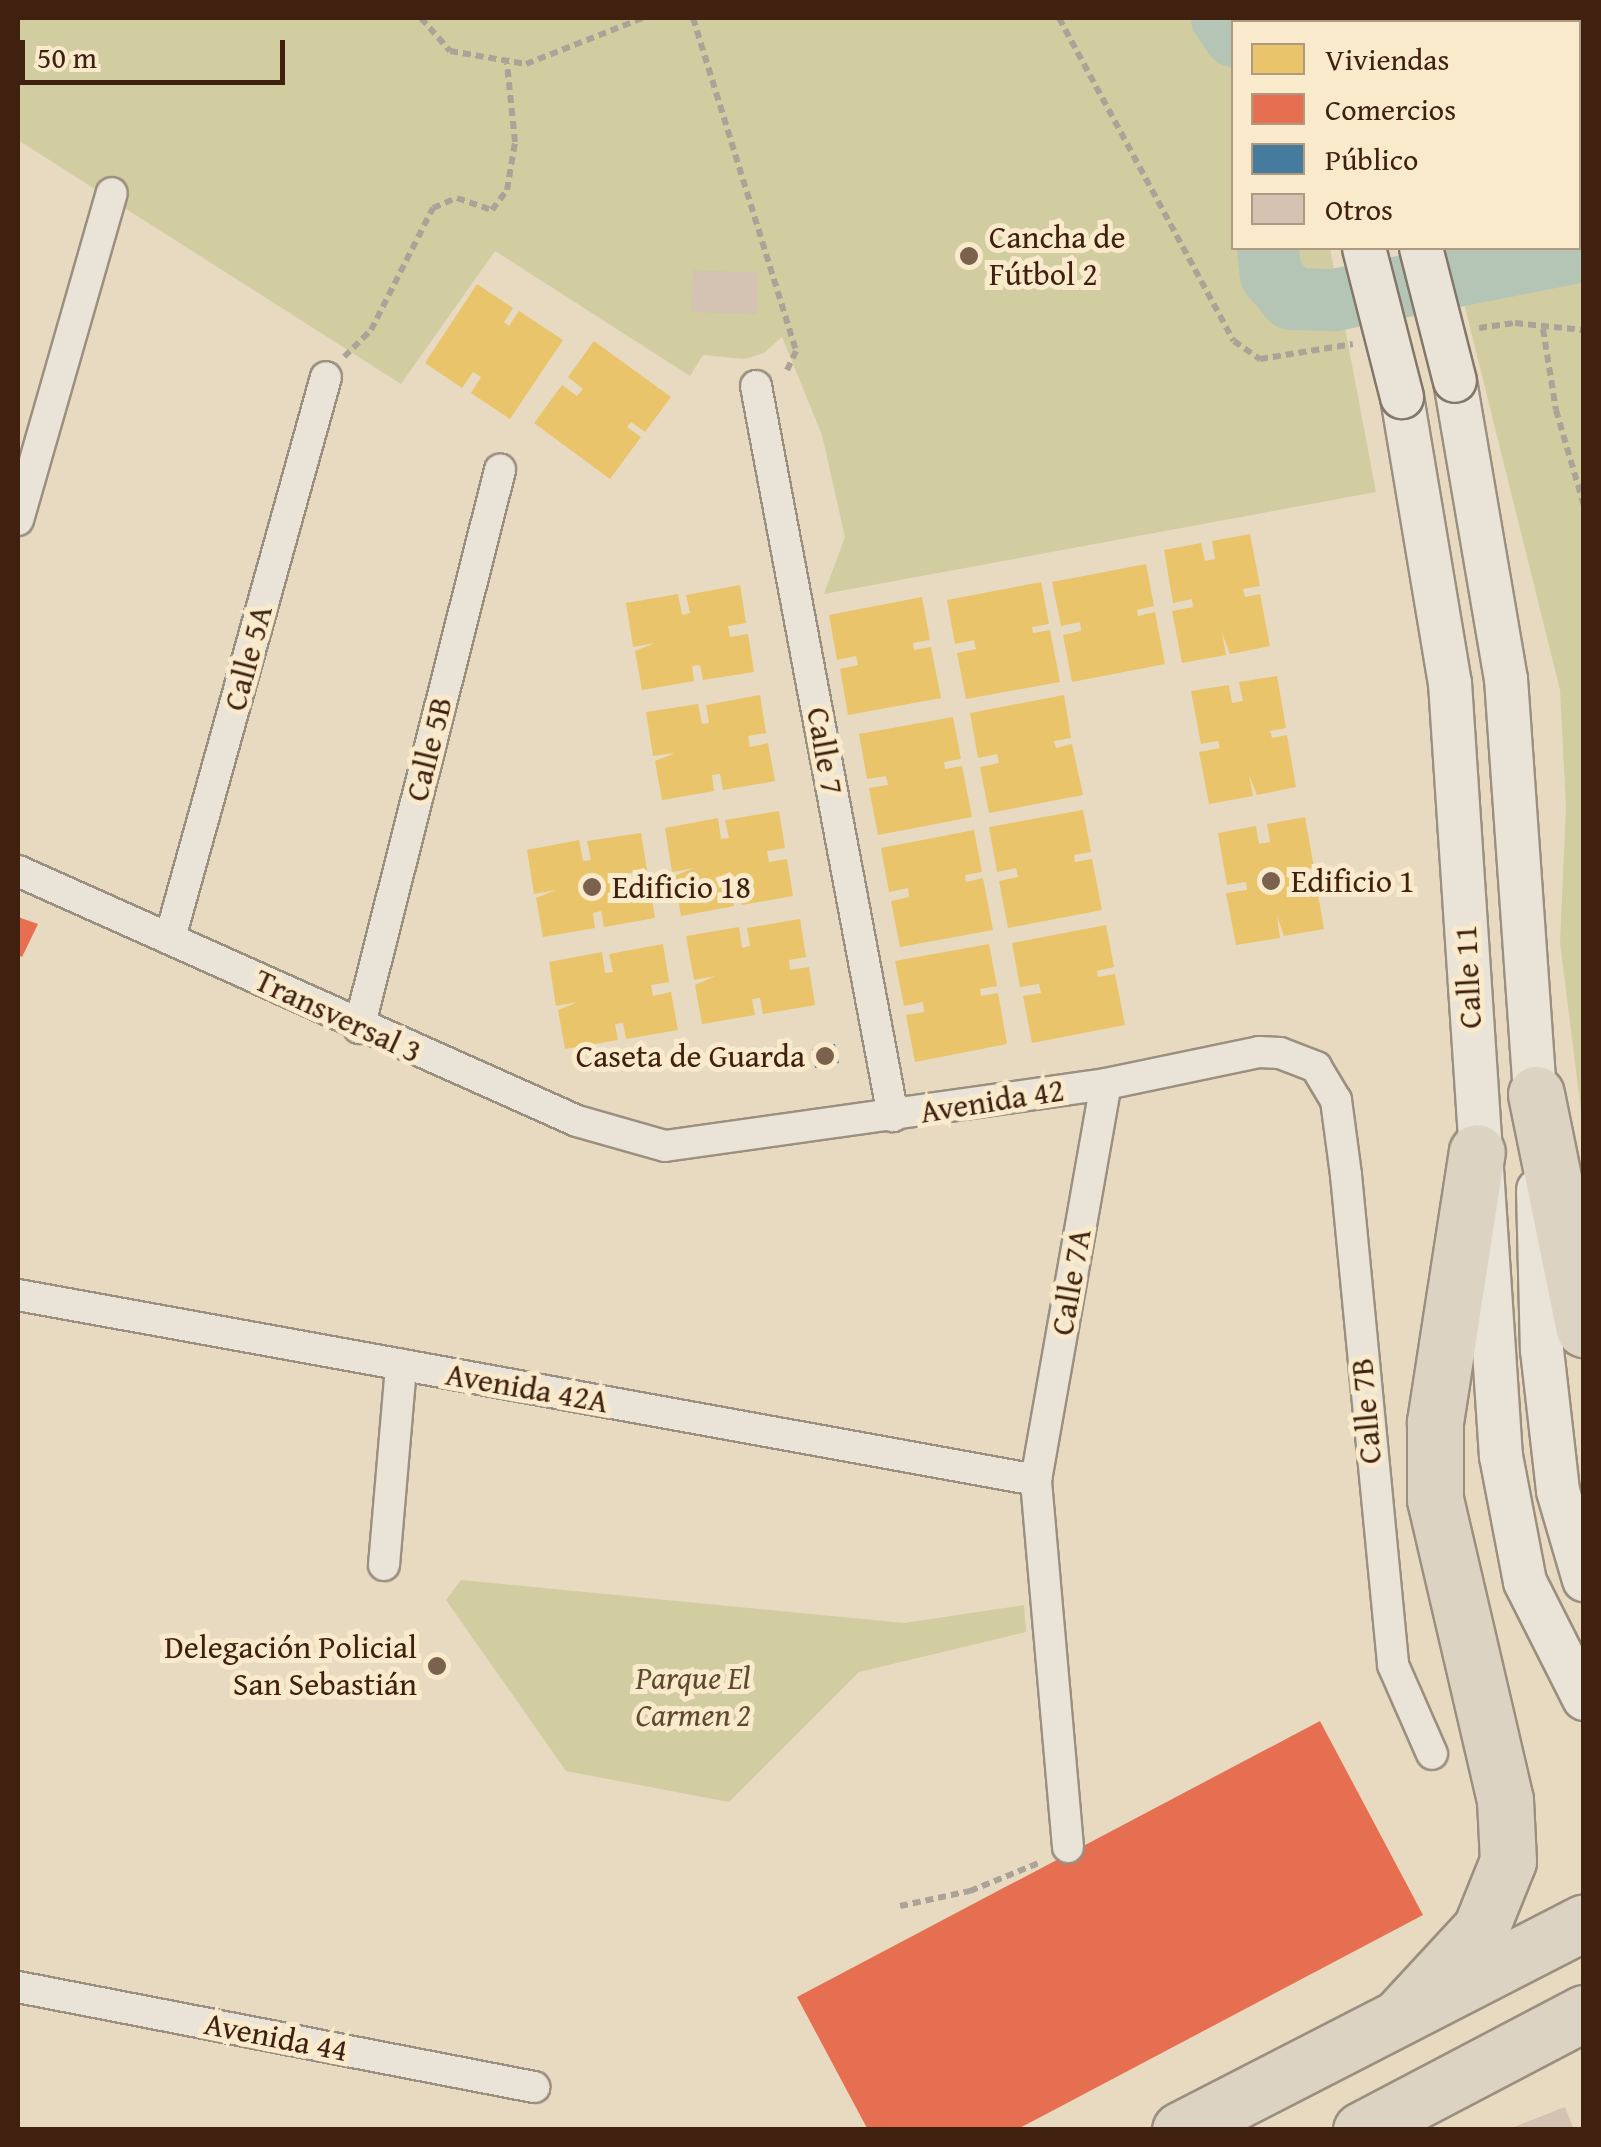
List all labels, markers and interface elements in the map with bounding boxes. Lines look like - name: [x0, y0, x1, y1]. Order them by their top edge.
- scale bar: [25, 20, 290, 82]
- legend: [1231, 20, 1581, 250]
- text: 50 m: [37, 35, 97, 79]
- text: Viviendas: [1325, 37, 1449, 81]
- text: Comercios: [1325, 87, 1456, 131]
- text: Público: [1325, 137, 1418, 181]
- text: Otros: [1325, 187, 1393, 231]
- place label: Cancha de Fútbol 2: [989, 219, 1125, 294]
- marker: Cancha de Fútbol 2: [958, 245, 980, 267]
- street label: Calle 5A: [216, 601, 280, 715]
- street label: Calle 5B: [398, 693, 460, 805]
- street label: Calle 7: [798, 704, 852, 798]
- place label: Edificio 1: [1291, 862, 1414, 900]
- place label: Edificio 18: [612, 868, 751, 906]
- marker: Edificio 1: [1260, 870, 1282, 892]
- marker: Edificio 18: [581, 876, 603, 898]
- street label: Calle 11: [1446, 924, 1490, 1030]
- street label: Transversal 3: [249, 961, 427, 1071]
- place label: Caseta de Guarda: [576, 1037, 805, 1075]
- marker: Caseta de Guarda: [814, 1045, 836, 1067]
- street label: Avenida 42: [917, 1071, 1067, 1131]
- street label: Calle 7A: [1043, 1226, 1099, 1338]
- street label: Avenida 42A: [443, 1355, 611, 1421]
- street label: Calle 7B: [1342, 1356, 1390, 1466]
- place label: Delegación Policial San Sebastián: [164, 1629, 417, 1704]
- marker: Delegación Policial San Sebastián: [426, 1655, 448, 1677]
- park label: Parque El Carmen 2: [636, 1660, 750, 1735]
- street label: Avenida 44: [201, 2004, 351, 2070]

